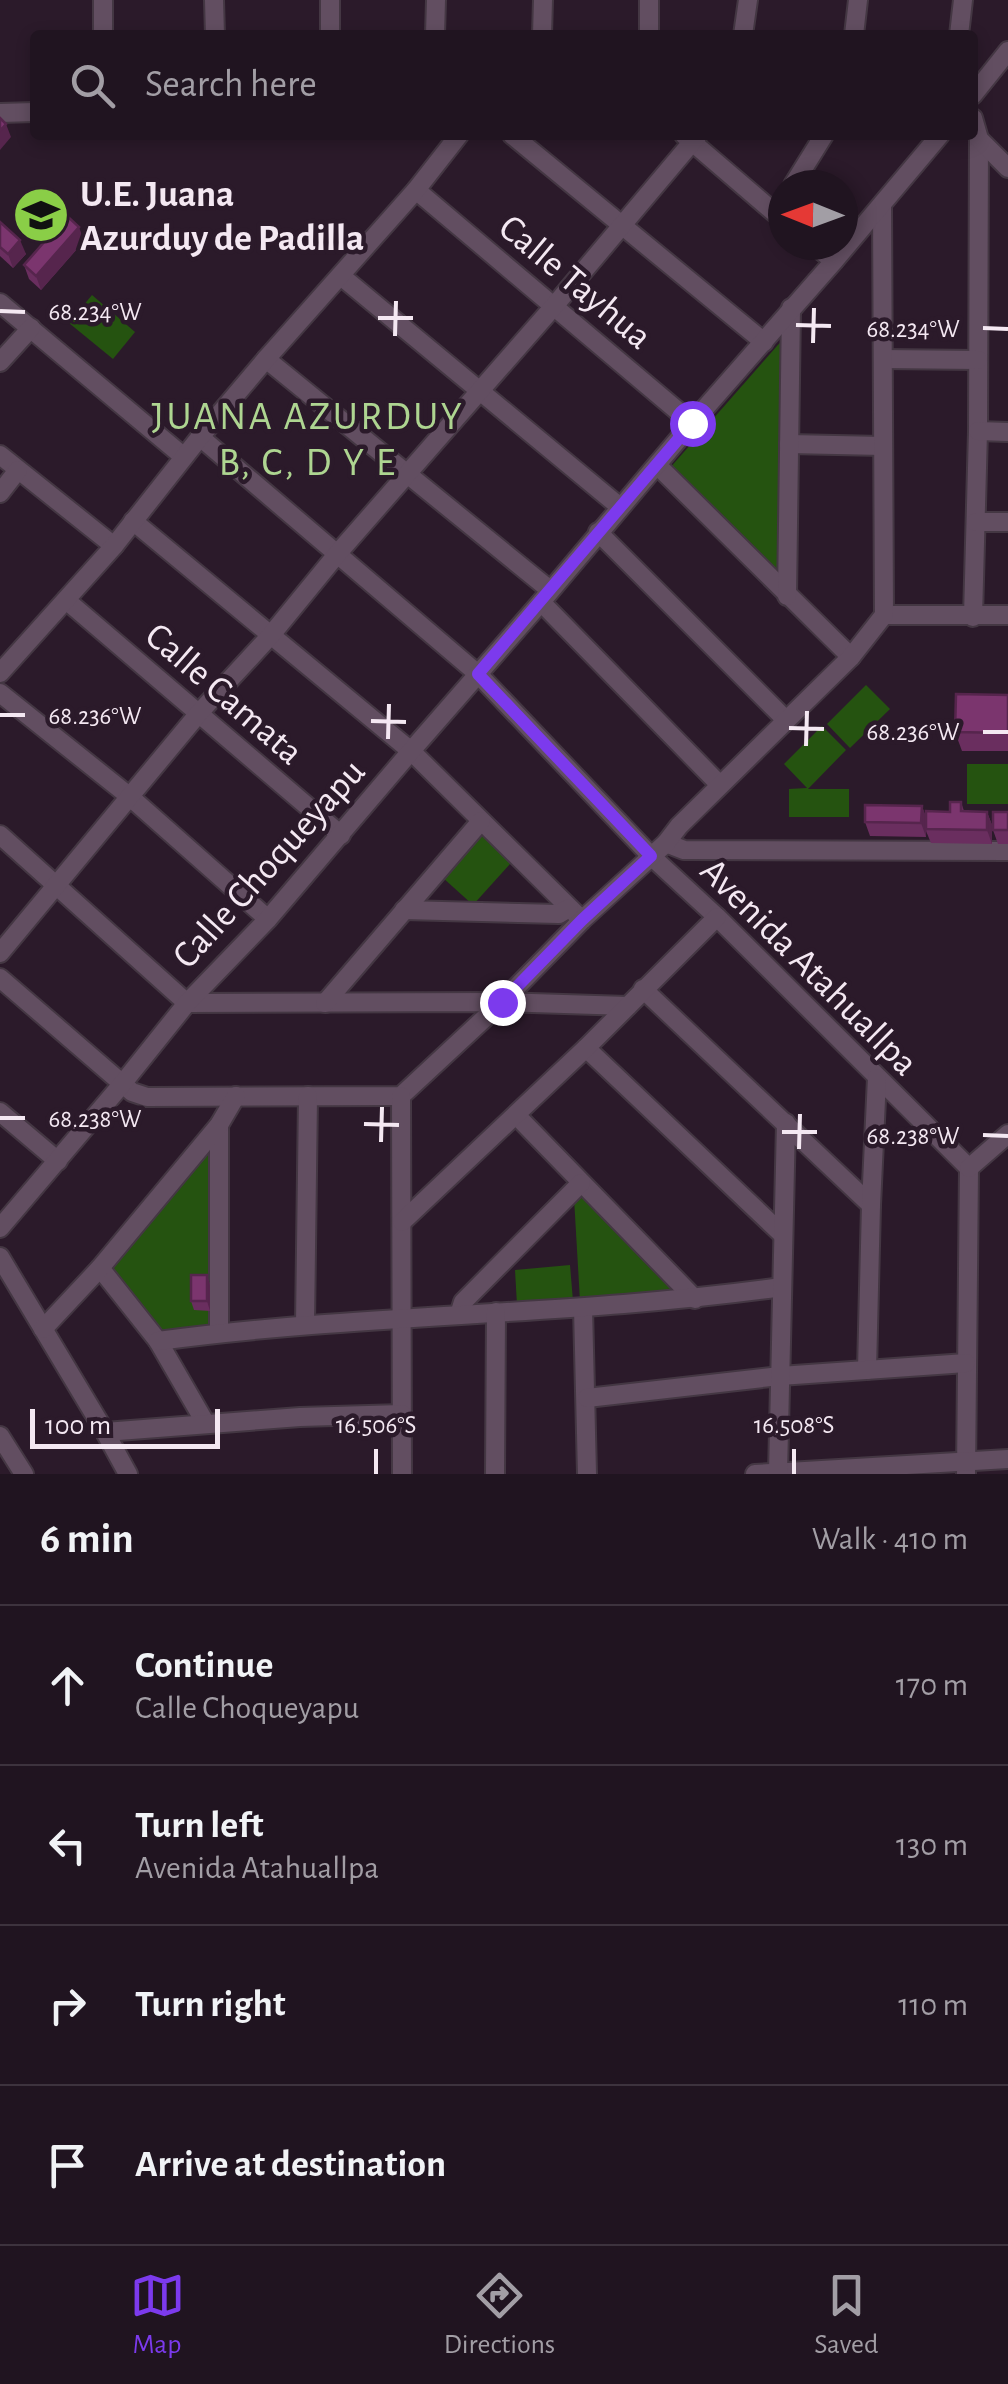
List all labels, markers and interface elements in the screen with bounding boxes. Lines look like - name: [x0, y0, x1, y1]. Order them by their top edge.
- search box: [30, 30, 978, 140]
- icon: search: [65, 58, 120, 113]
- text: Search here: [145, 66, 317, 104]
- north arrow: [768, 170, 858, 260]
- place label: U.E. Juana Azurduy de Padilla: [80, 176, 364, 258]
- school or university icon: U.E. Juana Azurduy de Padilla: [11, 185, 71, 245]
- street label: Calle Tayhua: [491, 208, 658, 357]
- text: 68.234°W: [48, 300, 142, 325]
- text: 68.234°W: [866, 317, 960, 342]
- district label: JUANA AZURDUY B, C, D Y E: [152, 397, 464, 483]
- route start: [670, 401, 716, 447]
- street label: Calle Camata: [138, 616, 310, 773]
- text: 68.236°W: [49, 704, 142, 729]
- text: 68.236°W: [867, 720, 960, 745]
- street label: Calle Choqueyapu: [166, 753, 373, 976]
- street label: Avenida Atahuallpa: [693, 851, 925, 1083]
- route end: [480, 980, 526, 1026]
- text: 68.238°W: [49, 1107, 142, 1132]
- text: 68.238°W: [867, 1124, 960, 1149]
- scale bar: [30, 1404, 220, 1448]
- text: 100 m: [45, 1412, 111, 1440]
- text: 16.506°S: [336, 1413, 416, 1438]
- text: 16.508°S: [754, 1413, 834, 1438]
- text: 6 min: [40, 1518, 134, 1560]
- text: Walk · 410 m: [812, 1523, 968, 1555]
- text: Continue: [135, 1647, 273, 1685]
- icon: ahead: [40, 1658, 95, 1713]
- text: 170 m: [896, 1669, 968, 1701]
- text: Calle Choqueyapu: [135, 1692, 359, 1724]
- text: Turn left: [135, 1807, 263, 1845]
- icon: left: [40, 1818, 95, 1873]
- text: 130 m: [896, 1829, 968, 1861]
- text: Avenida Atahuallpa: [135, 1852, 379, 1884]
- icon: right: [40, 1978, 95, 2033]
- text: Turn right: [135, 1986, 285, 2024]
- text: 110 m: [898, 1989, 968, 2021]
- icon: arrive: [40, 2138, 95, 2193]
- text: Arrive at destination: [135, 2146, 446, 2184]
- tab: Map: [130, 2268, 185, 2362]
- tab: Directions: [444, 2268, 555, 2362]
- tab: Saved: [814, 2268, 878, 2362]

